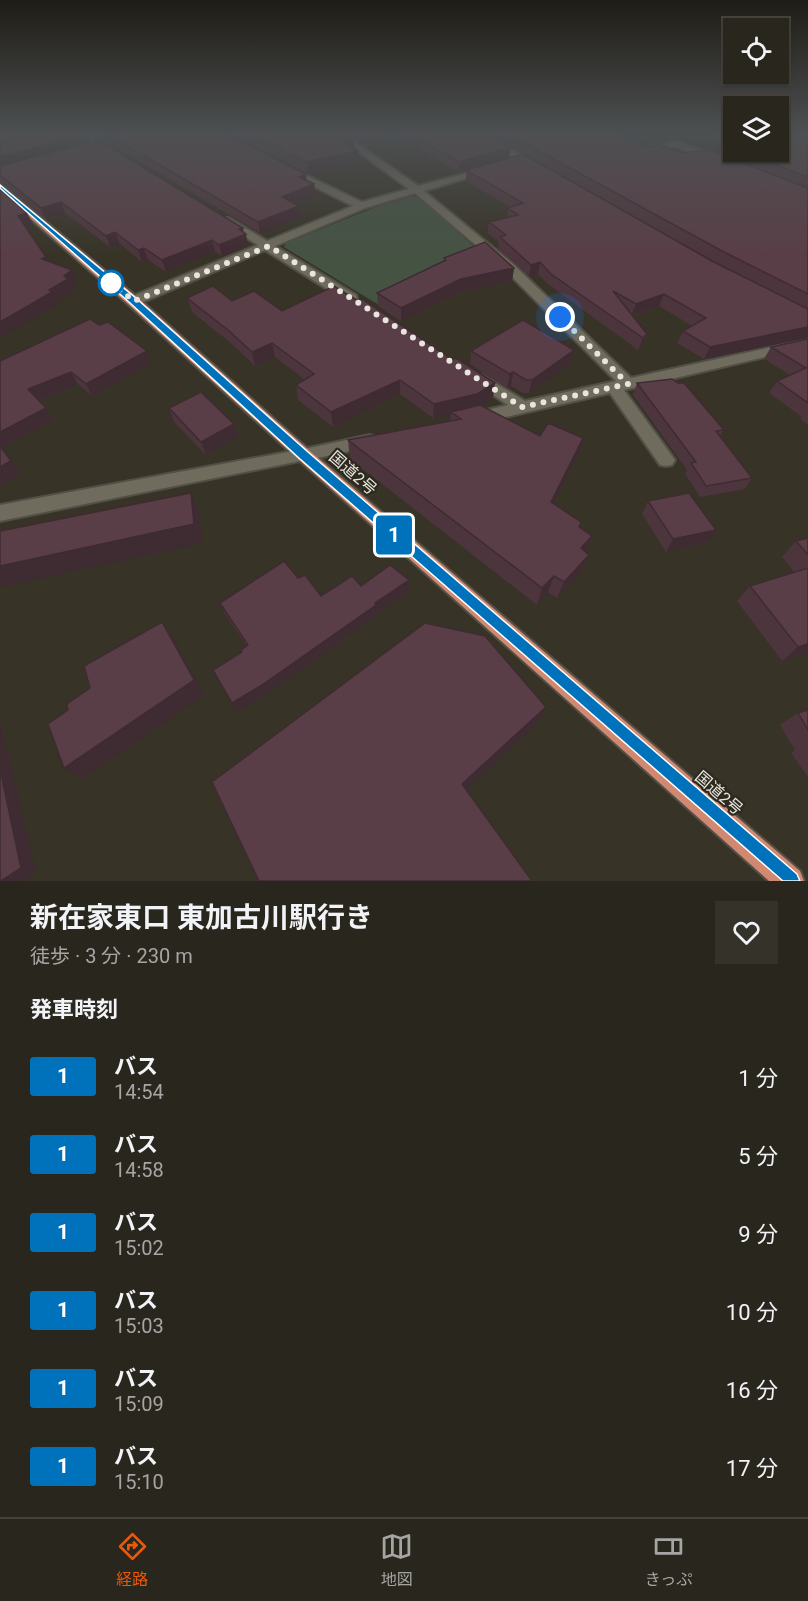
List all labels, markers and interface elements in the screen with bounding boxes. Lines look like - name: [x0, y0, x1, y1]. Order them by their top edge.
- map controls: [723, 18, 789, 162]
- button: locate: [723, 18, 789, 84]
- button: layers: [723, 96, 789, 162]
- unlabelled marker: [98, 270, 124, 296]
- your location: [545, 302, 575, 332]
- street label: 国道2号: [325, 447, 381, 499]
- line badge: 1: [374, 516, 414, 554]
- text: 1: [388, 523, 400, 547]
- street label: 国道2号: [691, 767, 747, 819]
- text: 新在家東口 東加古川駅行き: [30, 901, 373, 934]
- button: heart: [715, 901, 778, 964]
- text: 徒歩 · 3 分 · 230 m: [30, 944, 193, 968]
- text: 発車時刻: [30, 997, 118, 1022]
- text: バス: [114, 1054, 158, 1079]
- text: 1: [57, 1064, 69, 1088]
- text: 1 分: [738, 1066, 778, 1091]
- text: 14:54: [114, 1080, 164, 1104]
- text: バス: [114, 1132, 158, 1157]
- text: 1: [57, 1142, 69, 1166]
- text: 5 分: [738, 1144, 778, 1169]
- text: 14:58: [114, 1158, 164, 1182]
- text: バス: [114, 1210, 158, 1235]
- text: 1: [57, 1220, 69, 1244]
- text: 9 分: [738, 1222, 778, 1247]
- text: 15:02: [114, 1236, 164, 1260]
- text: バス: [114, 1288, 158, 1313]
- text: 1: [57, 1298, 69, 1322]
- text: 10 分: [726, 1300, 778, 1325]
- text: 15:03: [114, 1314, 164, 1338]
- text: バス: [114, 1366, 158, 1391]
- text: 1: [57, 1376, 69, 1400]
- text: 16 分: [726, 1378, 778, 1403]
- text: 15:09: [114, 1392, 164, 1416]
- text: バス: [114, 1444, 158, 1469]
- text: 1: [57, 1454, 69, 1478]
- text: 17 分: [726, 1456, 778, 1481]
- text: 15:10: [114, 1470, 164, 1494]
- tab: 経路: [116, 1530, 149, 1590]
- tab: 地図: [380, 1530, 413, 1590]
- tab: きっぷ: [645, 1530, 692, 1590]

